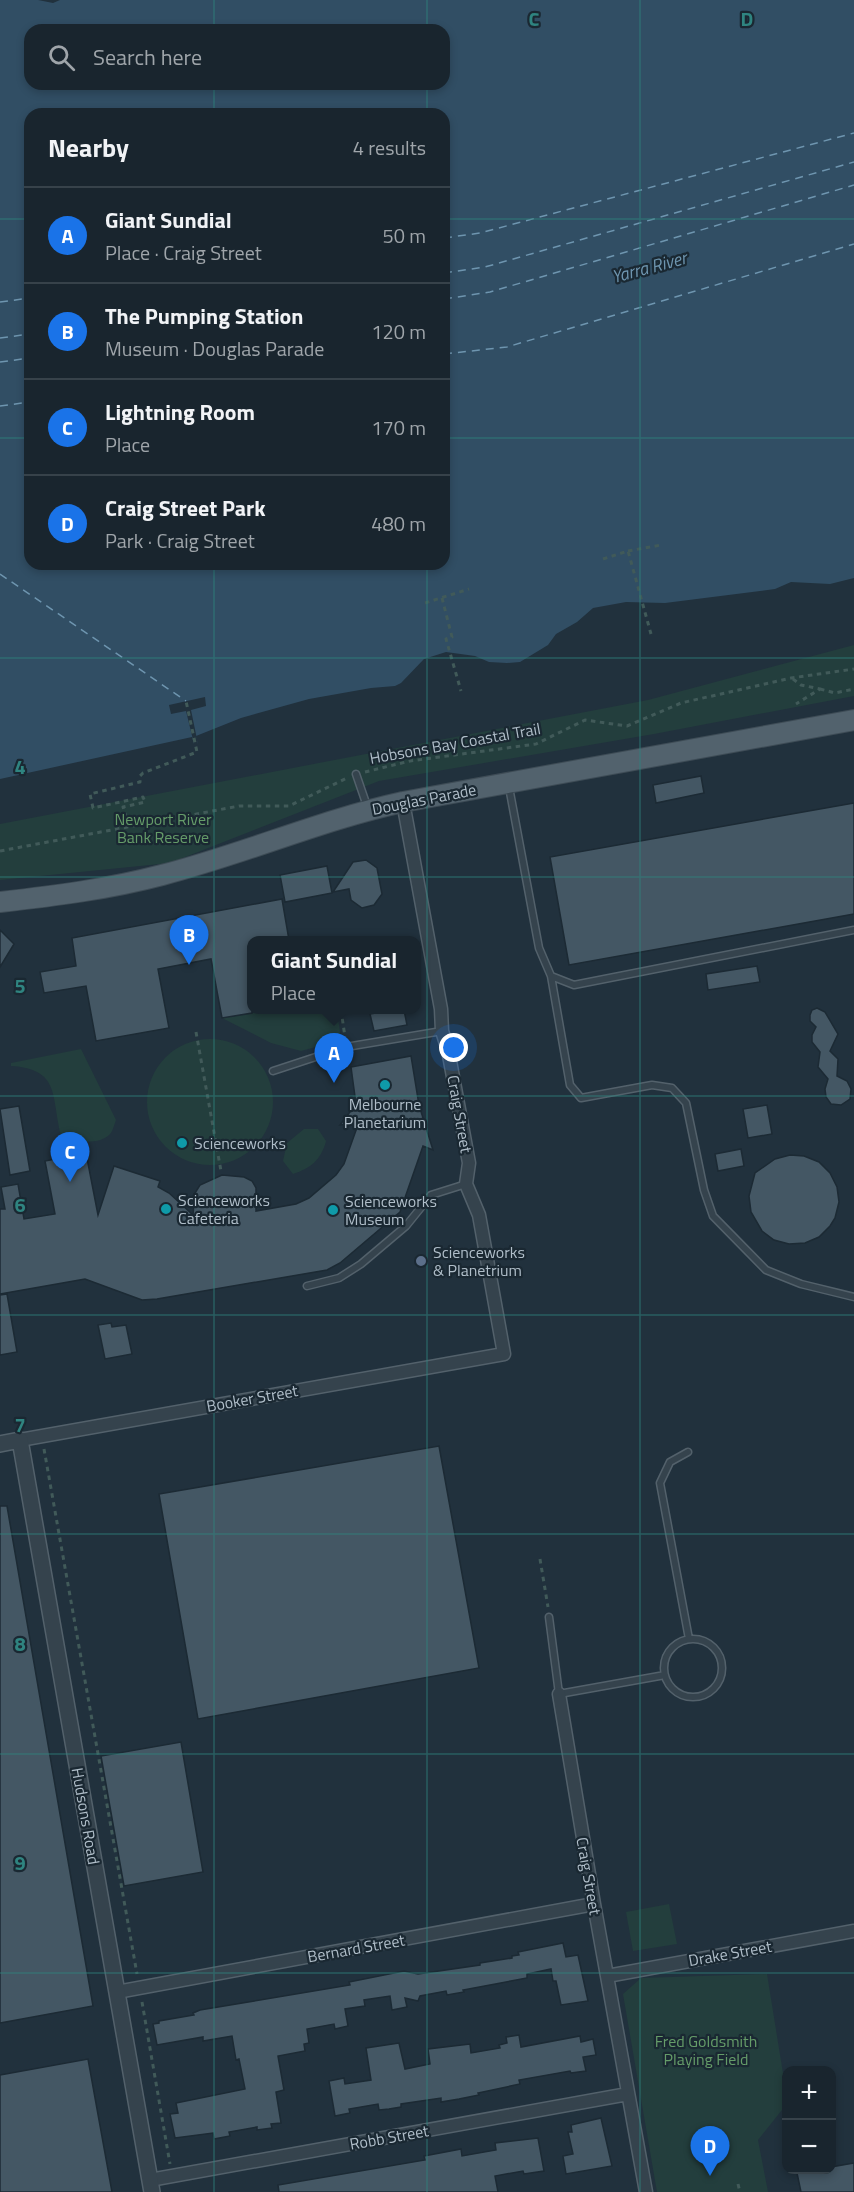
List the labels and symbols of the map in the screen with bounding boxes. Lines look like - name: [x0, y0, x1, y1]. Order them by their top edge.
- text: C: [529, 3, 540, 34]
- text: D: [741, 3, 753, 34]
- water label: Yarra River: [609, 243, 692, 290]
- street label: Hobsons Bay Coastal Trail: [368, 716, 542, 770]
- text: 4: [14, 751, 26, 782]
- street label: Douglas Parade: [370, 777, 478, 821]
- park label: Newport River Bank Reserve: [114, 807, 212, 849]
- pin: B: [170, 916, 208, 965]
- text: 5: [14, 970, 26, 1001]
- your location: [439, 1033, 468, 1062]
- pin: A: [314, 1034, 354, 1083]
- street label: Craig Street: [441, 1073, 479, 1155]
- marker: Melbourne Planetarium: [378, 1078, 392, 1092]
- place label: Melbourne Planetarium: [344, 1092, 426, 1134]
- place label: Scienceworks: [194, 1131, 286, 1155]
- pin: C: [50, 1132, 90, 1182]
- marker: Scienceworks: [175, 1136, 189, 1150]
- place label: Scienceworks Cafeteria: [178, 1188, 270, 1230]
- text: 6: [14, 1189, 26, 1220]
- place label: Scienceworks Museum: [345, 1189, 437, 1231]
- marker: Scienceworks Cafeteria: [159, 1202, 173, 1216]
- marker: Scienceworks Museum: [326, 1203, 340, 1217]
- place label: Scienceworks & Planetrium: [433, 1240, 525, 1282]
- marker: Scienceworks & Planetrium: [414, 1254, 428, 1268]
- street label: Booker Street: [204, 1378, 300, 1418]
- text: 7: [14, 1409, 26, 1440]
- text: 8: [14, 1628, 26, 1659]
- street label: Hudsons Road: [66, 1766, 106, 1866]
- street label: Craig Street: [570, 1835, 608, 1917]
- text: 9: [14, 1847, 26, 1878]
- street label: Bernard Street: [305, 1928, 407, 1968]
- street label: Drake Street: [686, 1934, 774, 1972]
- park label: Fred Goldsmith Playing Field: [655, 2029, 757, 2071]
- street label: Robb Street: [348, 2118, 431, 2156]
- pin: D: [690, 2126, 730, 2176]

